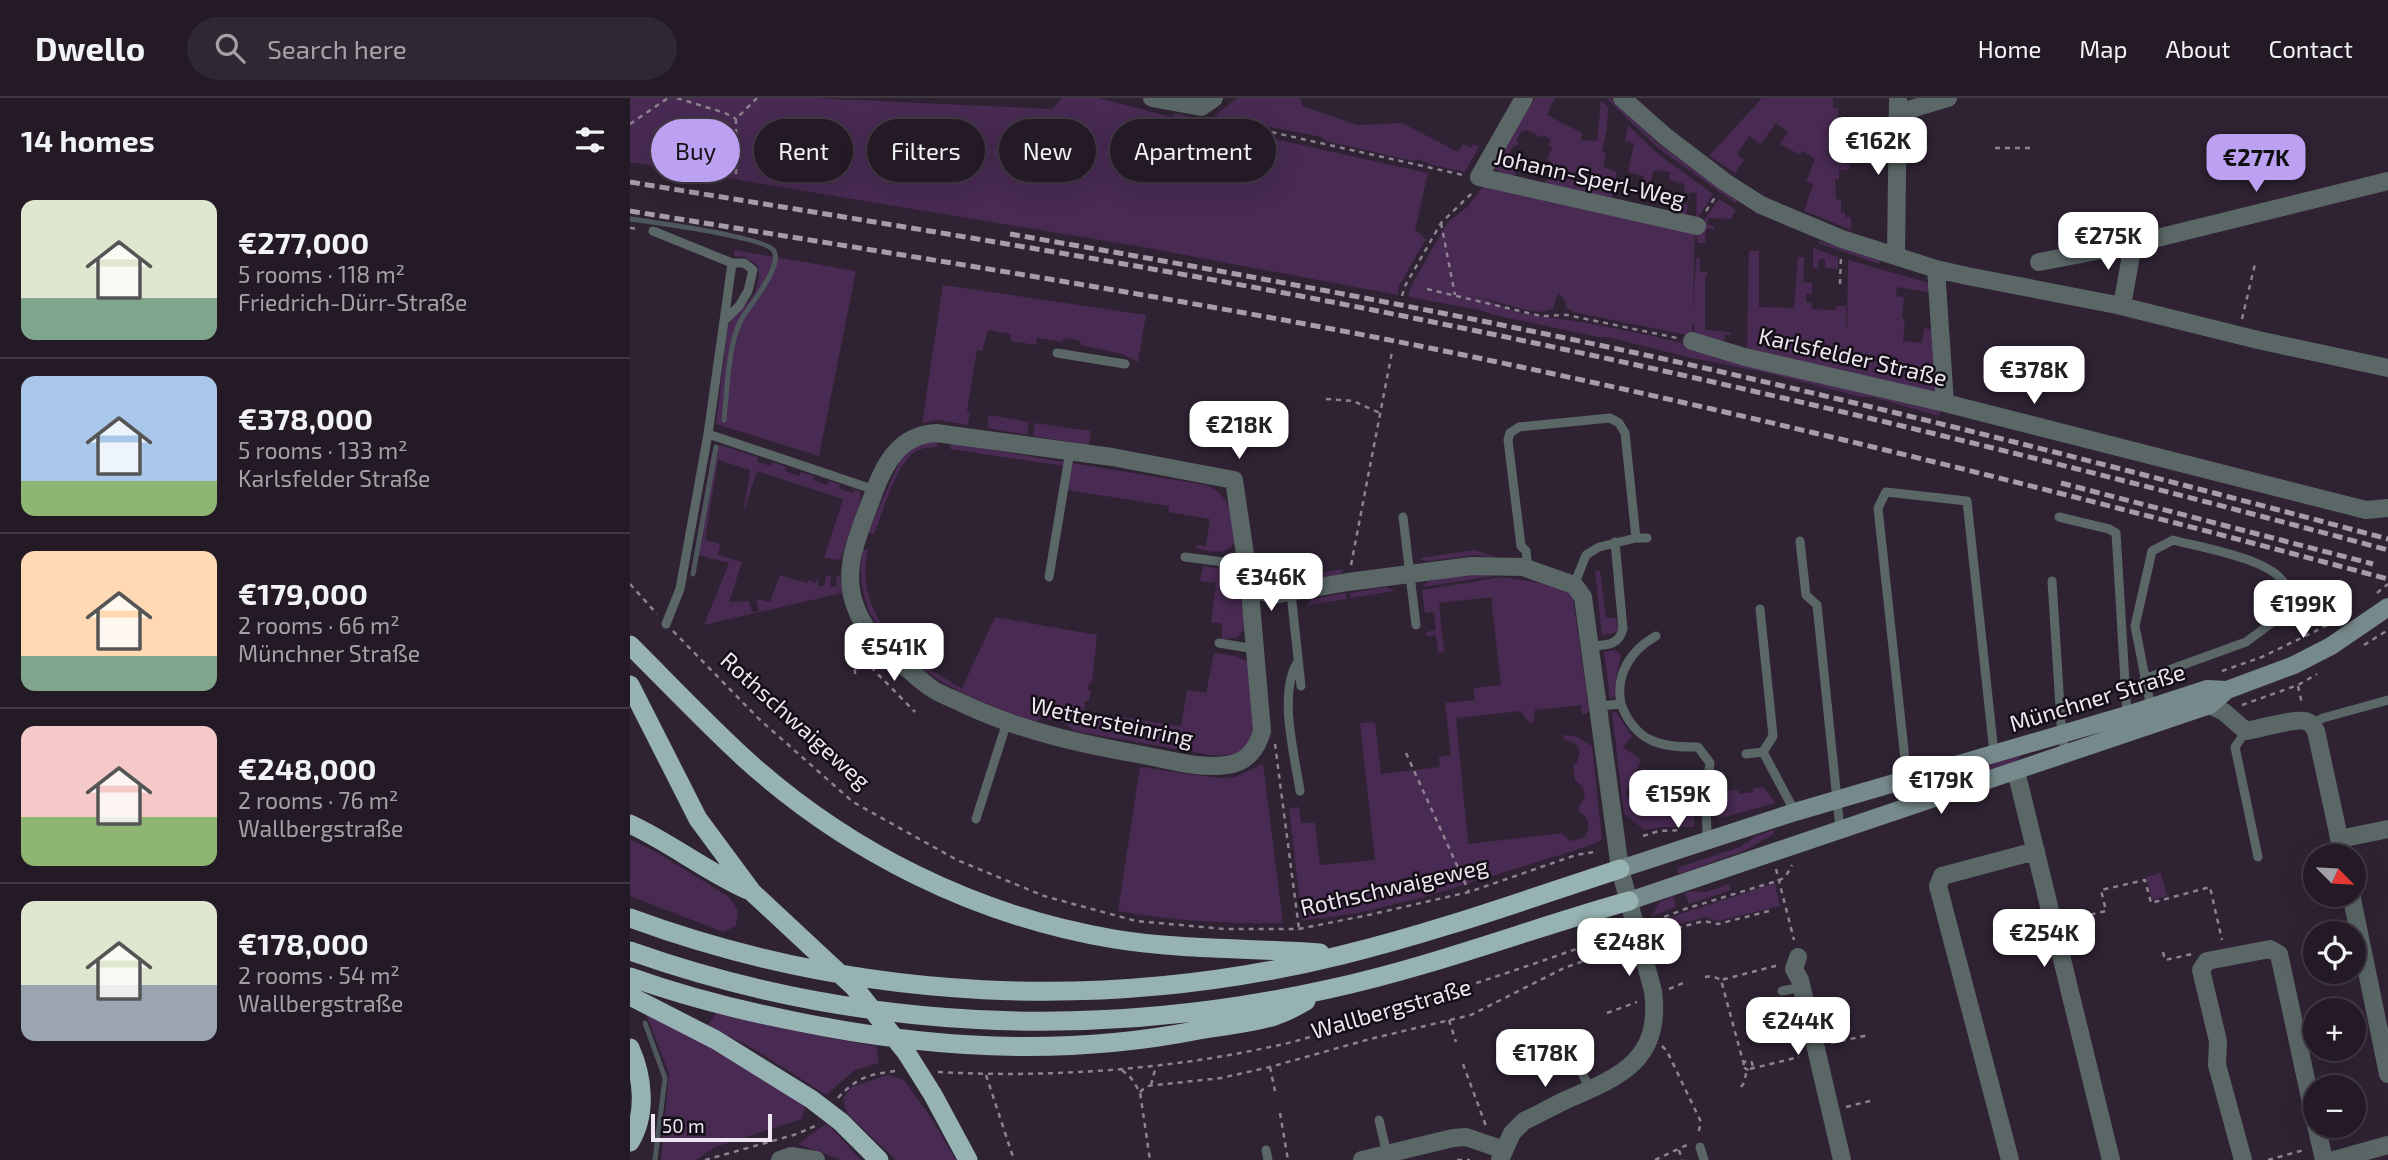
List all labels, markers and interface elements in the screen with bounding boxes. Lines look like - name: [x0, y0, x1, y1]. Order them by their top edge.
- search box: [187, 17, 677, 80]
- text: Dwello: [35, 28, 145, 68]
- icon: search: [211, 29, 249, 67]
- text: Search here: [267, 33, 407, 64]
- text: Home: [1978, 34, 2041, 63]
- text: Map: [2079, 34, 2127, 63]
- text: About: [2165, 34, 2231, 63]
- text: Contact: [2269, 34, 2353, 63]
- pin: €162K: [1829, 118, 1927, 177]
- chip: Buy: [651, 119, 740, 182]
- chip: Rent: [754, 119, 853, 182]
- chip: Filters: [867, 119, 985, 182]
- chip: New: [999, 119, 1096, 182]
- chip: Apartment: [1110, 119, 1276, 182]
- icon: filters: [571, 121, 609, 159]
- text: 14 homes: [21, 122, 155, 158]
- text: €162K: [1845, 126, 1911, 154]
- pin: €277K: [2207, 134, 2305, 194]
- street label: Johann-Sperl-Weg: [1492, 141, 1688, 213]
- text: €277K: [2223, 143, 2290, 171]
- pin: €275K: [2059, 212, 2157, 272]
- text: €275K: [2074, 221, 2142, 249]
- text: €277,000: [238, 224, 369, 260]
- icon: home: [77, 228, 161, 312]
- text: 5 rooms · 118 m²: [238, 260, 405, 288]
- text: Friedrich-Dürr-Straße: [238, 288, 467, 316]
- street label: Karlsfelder Straße: [1756, 321, 1950, 391]
- pin: €378K: [1985, 346, 2083, 406]
- text: €378K: [2000, 355, 2068, 383]
- text: €378,000: [238, 400, 373, 436]
- pin: €218K: [1190, 402, 1288, 461]
- icon: home: [77, 404, 161, 488]
- text: €218K: [1206, 410, 1272, 438]
- text: 5 rooms · 133 m²: [238, 436, 408, 464]
- text: Karlsfelder Straße: [238, 464, 430, 492]
- pin: €346K: [1222, 554, 1320, 613]
- text: €346K: [1236, 562, 1306, 590]
- text: €179,000: [238, 575, 368, 611]
- icon: home: [77, 579, 161, 663]
- pin: €199K: [2254, 580, 2352, 640]
- text: €199K: [2270, 589, 2336, 617]
- text: 2 rooms · 66 m²: [238, 611, 400, 639]
- pin: €541K: [845, 624, 943, 683]
- text: €541K: [861, 632, 927, 660]
- text: Münchner Straße: [238, 639, 420, 667]
- street label: Rothschwaigeweg: [715, 645, 877, 795]
- street label: Münchner Straße: [2006, 657, 2188, 737]
- street label: Wettersteinring: [1028, 690, 1196, 752]
- text: €248,000: [238, 750, 377, 786]
- icon: home: [77, 754, 161, 838]
- pin: €179K: [1892, 756, 1990, 816]
- text: €179K: [1909, 765, 1974, 793]
- pin: €159K: [1629, 770, 1727, 830]
- text: €159K: [1645, 779, 1711, 807]
- text: 2 rooms · 76 m²: [238, 786, 398, 814]
- text: Wallbergstraße: [238, 814, 403, 842]
- north arrow: [2303, 844, 2366, 906]
- map controls: [2303, 844, 2366, 1138]
- street label: Rothschwaigeweg: [1297, 851, 1491, 921]
- pin: €254K: [1995, 910, 2093, 969]
- pin: €248K: [1580, 918, 1678, 978]
- text: €254K: [2009, 918, 2079, 946]
- button: locate: [2303, 921, 2366, 984]
- text: €178,000: [238, 925, 369, 961]
- text: €248K: [1593, 927, 1665, 955]
- icon: home: [77, 929, 161, 1013]
- text: 2 rooms · 54 m²: [238, 961, 400, 989]
- street label: Wallbergstraße: [1308, 972, 1474, 1044]
- text: Wallbergstraße: [238, 989, 403, 1017]
- pin: €244K: [1749, 998, 1847, 1057]
- button: +: [2303, 998, 2366, 1061]
- text: €244K: [1762, 1006, 1834, 1034]
- pin: €178K: [1496, 1030, 1594, 1089]
- text: €178K: [1512, 1038, 1578, 1066]
- button: −: [2303, 1075, 2366, 1138]
- scale bar: [651, 1111, 772, 1143]
- text: 50 m: [662, 1114, 705, 1137]

